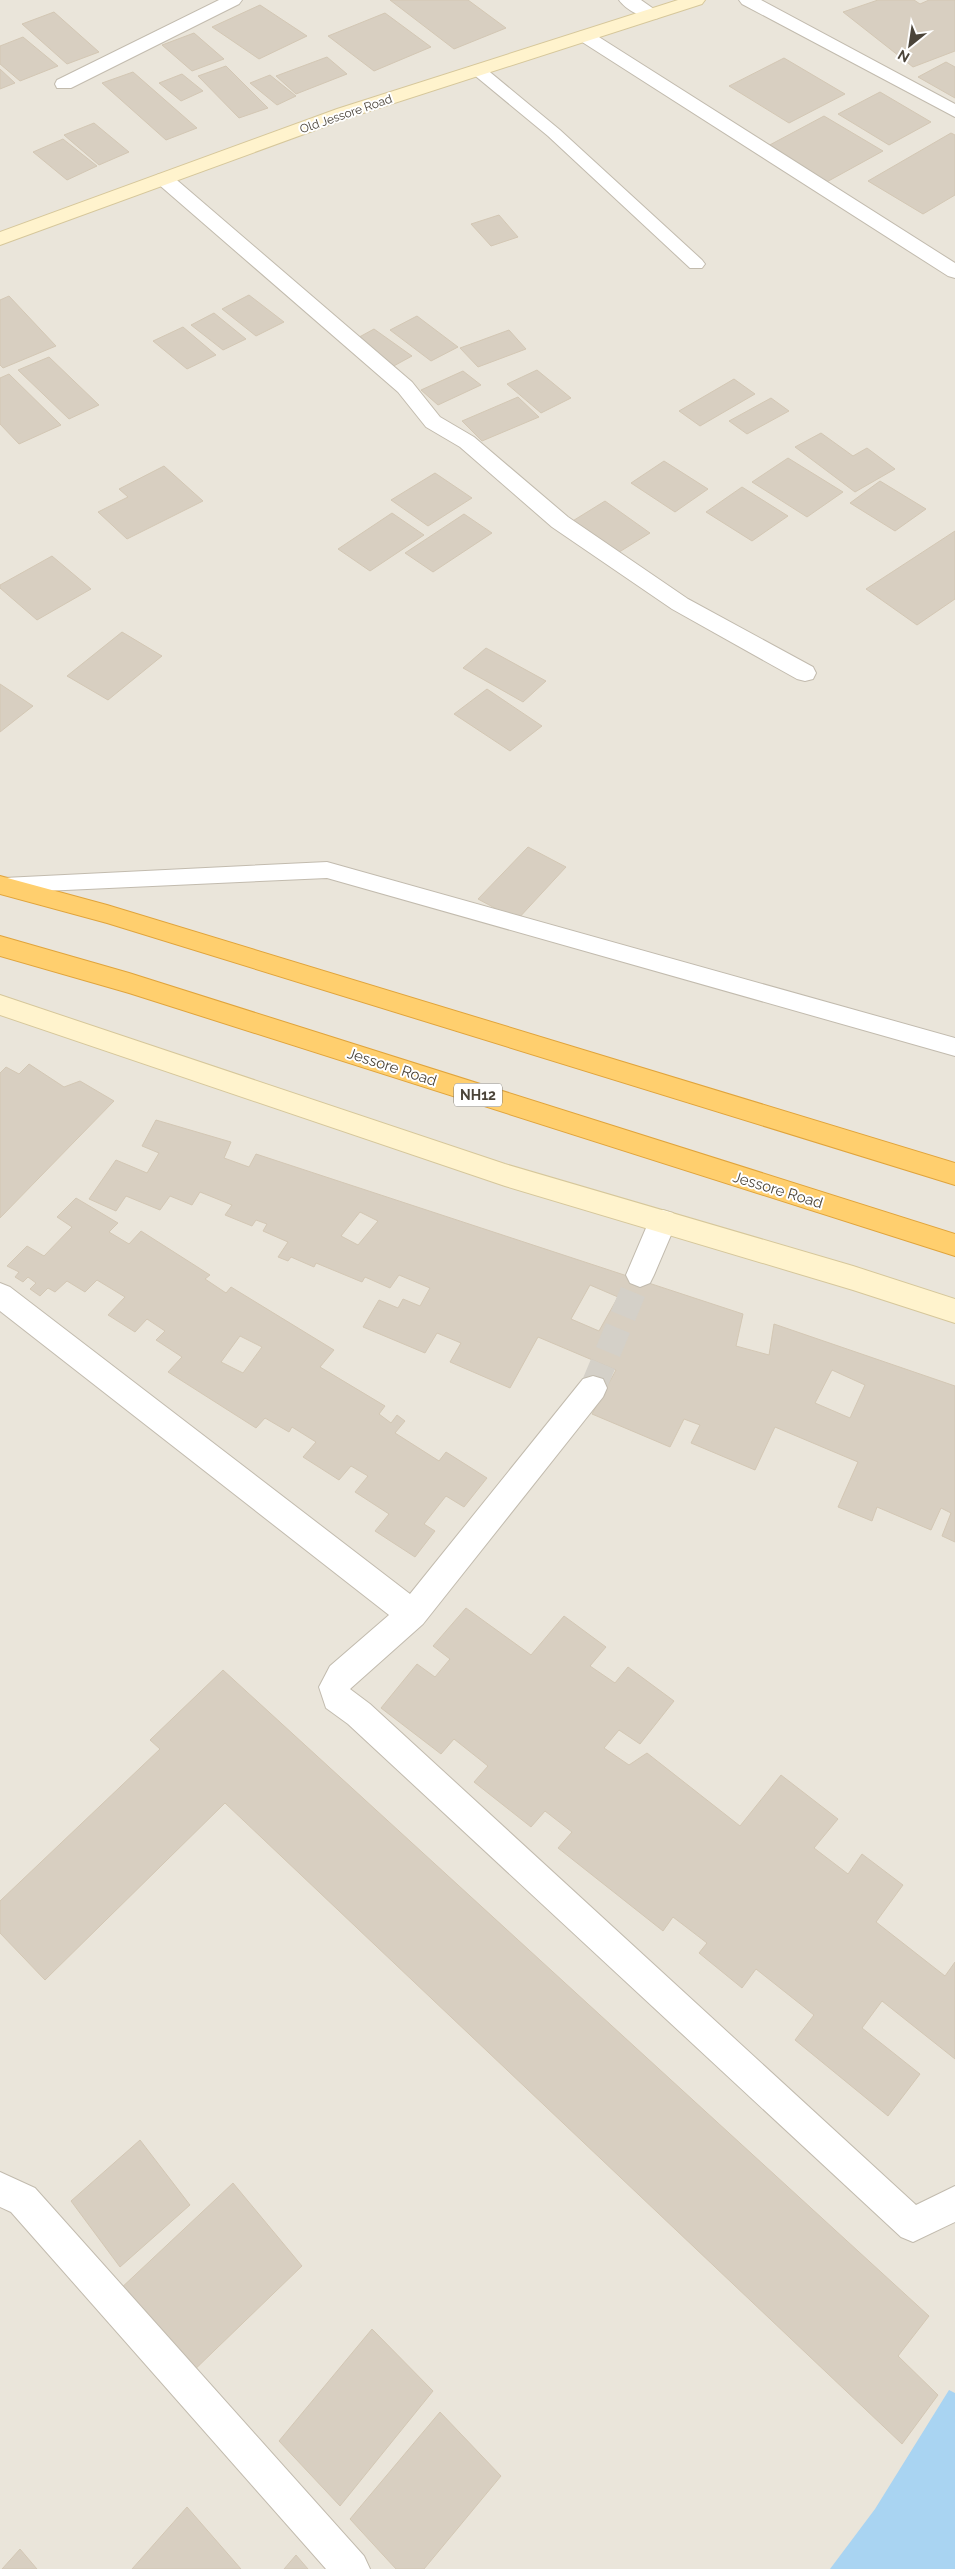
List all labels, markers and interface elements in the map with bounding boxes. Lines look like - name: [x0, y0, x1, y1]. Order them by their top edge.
- north arrow: [885, 20, 935, 70]
- text: N: [895, 47, 912, 66]
- street label: Old Jessore Road: [298, 92, 394, 136]
- street label: Jessore Road: [345, 1044, 439, 1090]
- road number: NH12: [454, 1084, 502, 1106]
- street label: Jessore Road: [731, 1168, 825, 1212]

